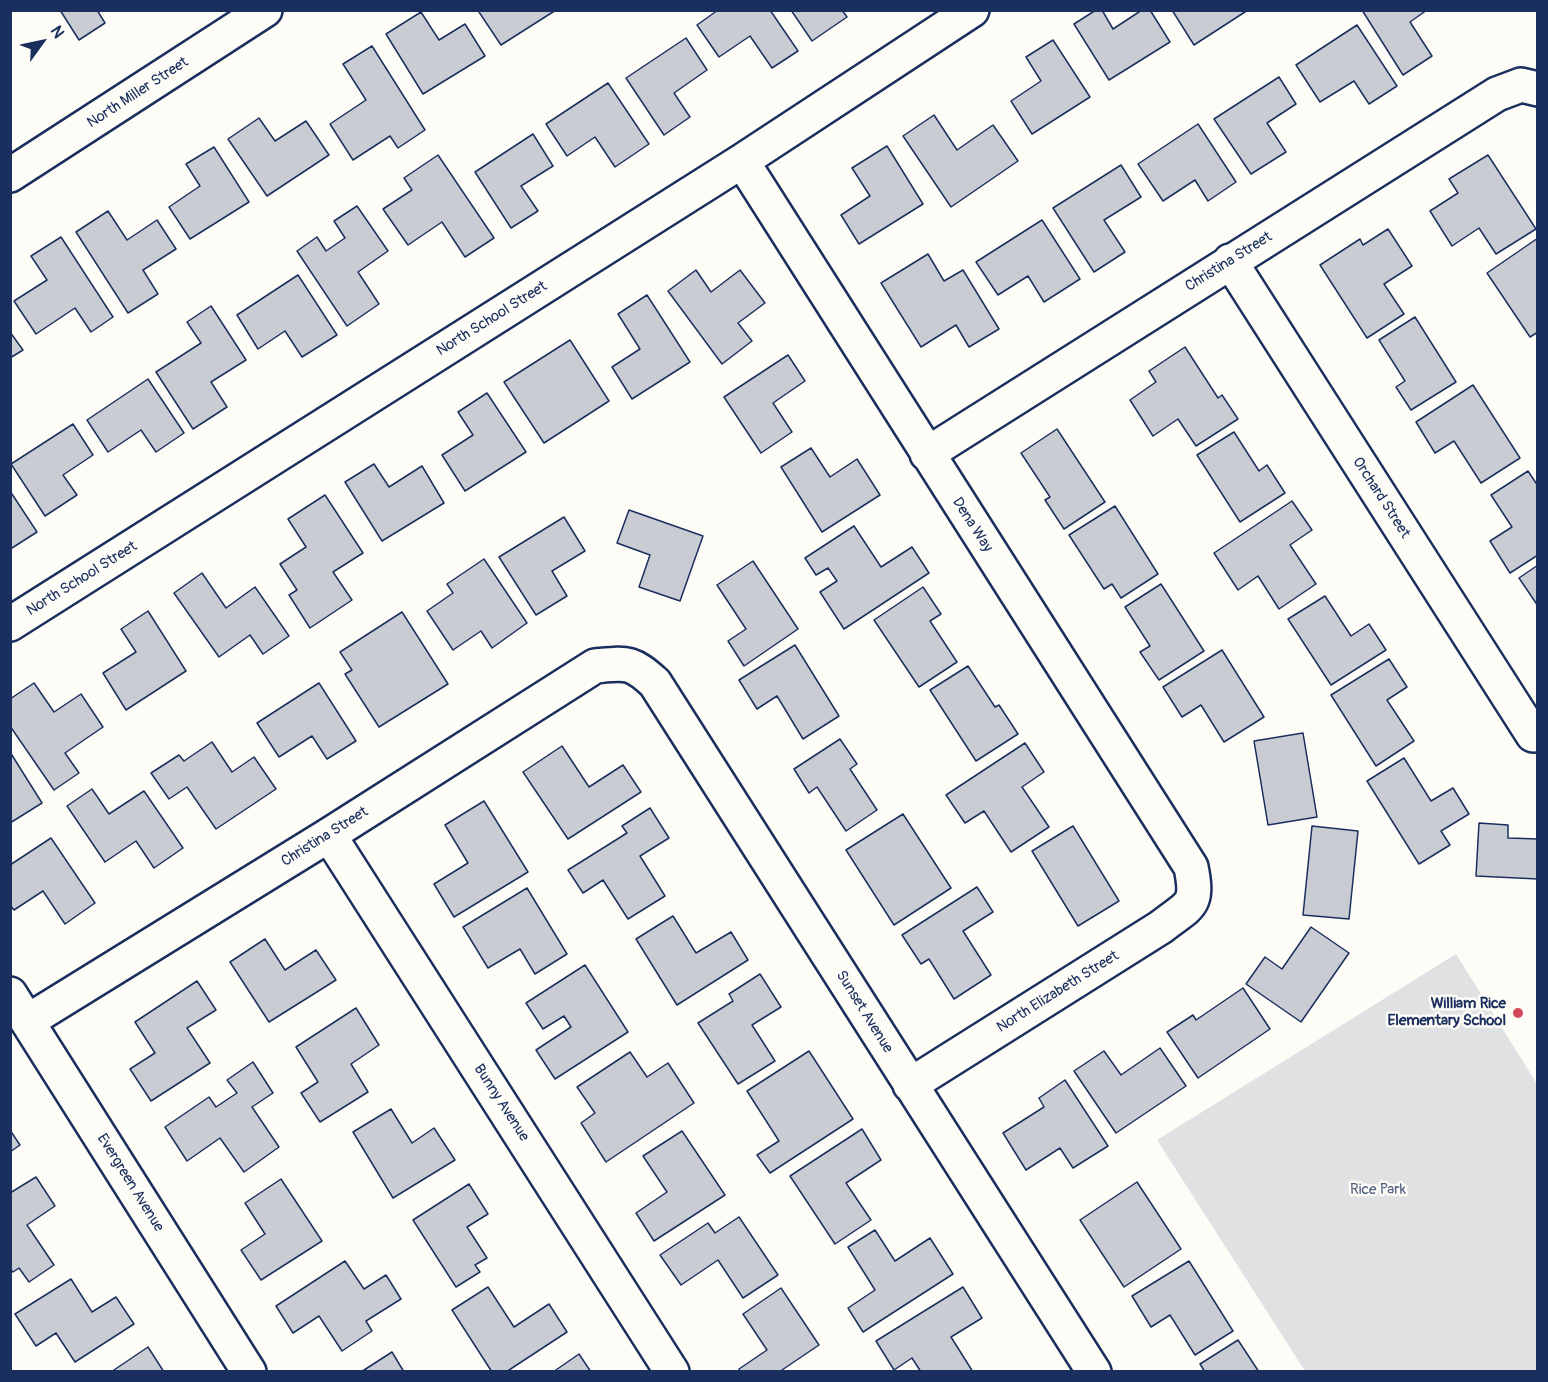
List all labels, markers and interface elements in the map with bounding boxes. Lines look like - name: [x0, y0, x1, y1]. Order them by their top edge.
- north arrow: [12, 12, 72, 72]
- text: N: [46, 22, 68, 42]
- street label: North Miller Street: [84, 54, 192, 132]
- street label: Christina Street: [1182, 228, 1276, 296]
- street label: North School Street: [433, 278, 551, 360]
- street label: Orchard Street: [1348, 454, 1414, 542]
- street label: Dena Way: [948, 494, 996, 556]
- street label: North School Street: [23, 538, 141, 620]
- street label: Christina Street: [278, 803, 372, 871]
- street label: North Elizabeth Street: [994, 947, 1122, 1037]
- street label: Sunset Avenue: [831, 967, 897, 1057]
- place label: William Rice Elementary School: [1388, 995, 1506, 1030]
- marker: William Rice Elementary School: [1511, 1006, 1525, 1020]
- street label: Bunny Avenue: [469, 1061, 533, 1145]
- street label: Evergreen Avenue: [93, 1131, 167, 1235]
- park label: Rice Park: [1350, 1181, 1406, 1199]

